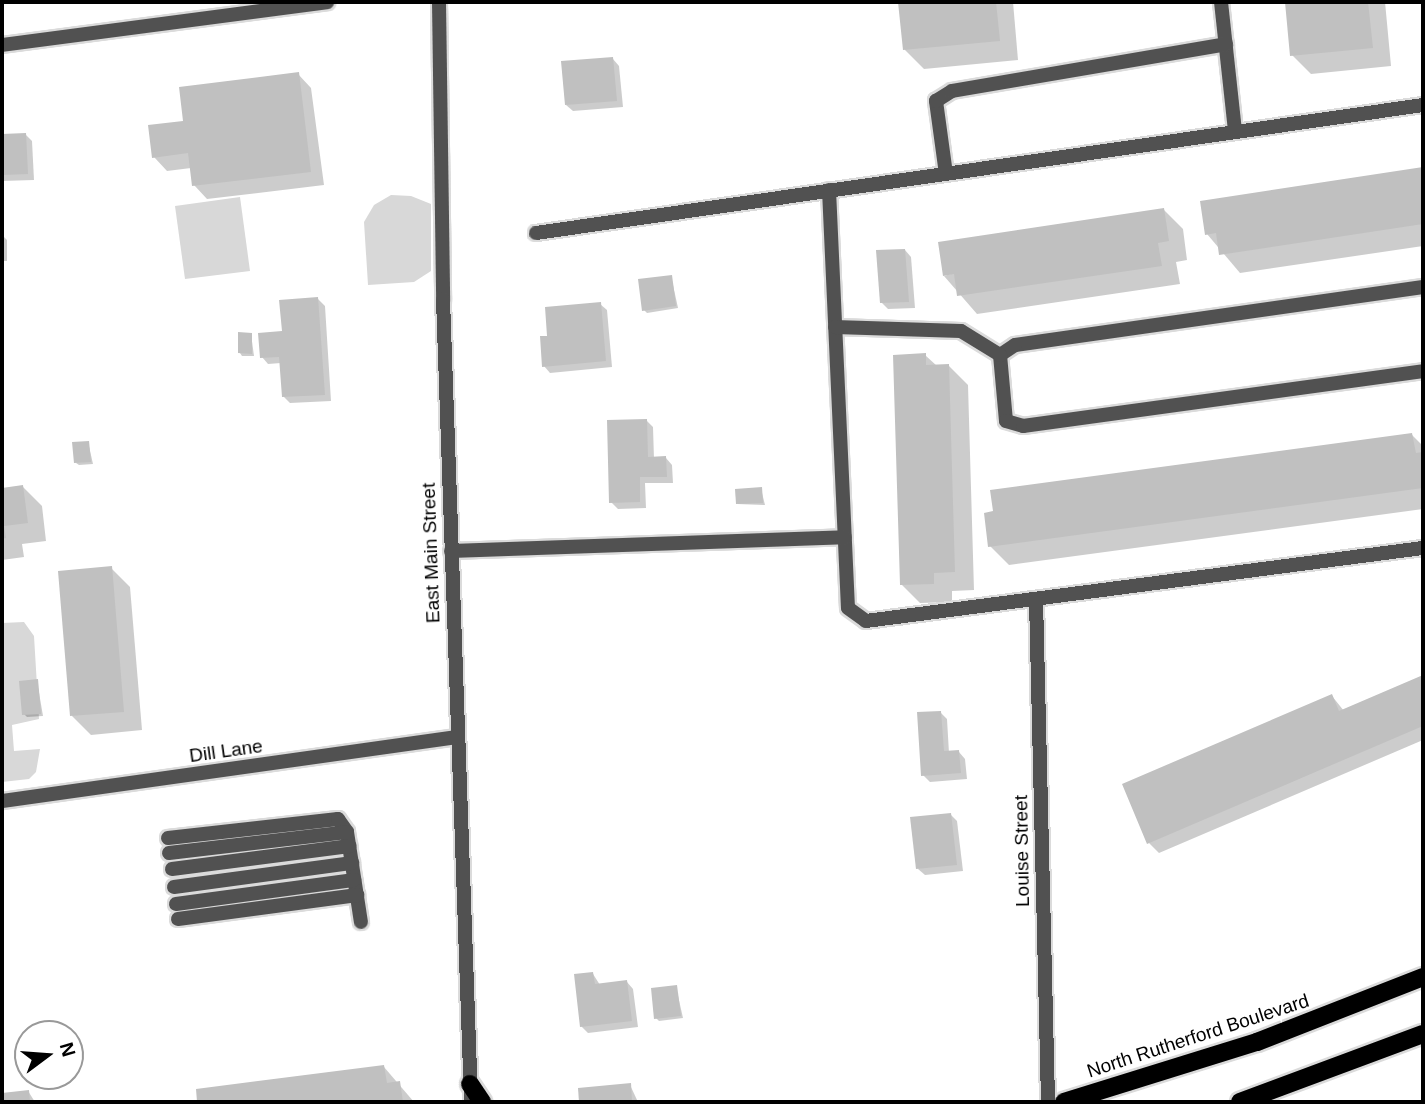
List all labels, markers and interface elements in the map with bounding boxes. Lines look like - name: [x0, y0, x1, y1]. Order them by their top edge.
- street label: East Main Street: [417, 482, 445, 624]
- street label: Dill Lane: [188, 735, 264, 767]
- street label: Louise Street: [1010, 795, 1034, 907]
- street label: North Rutherford Boulevard: [1084, 989, 1312, 1083]
- north arrow: [14, 1020, 84, 1090]
- text: N: [56, 1040, 80, 1059]

